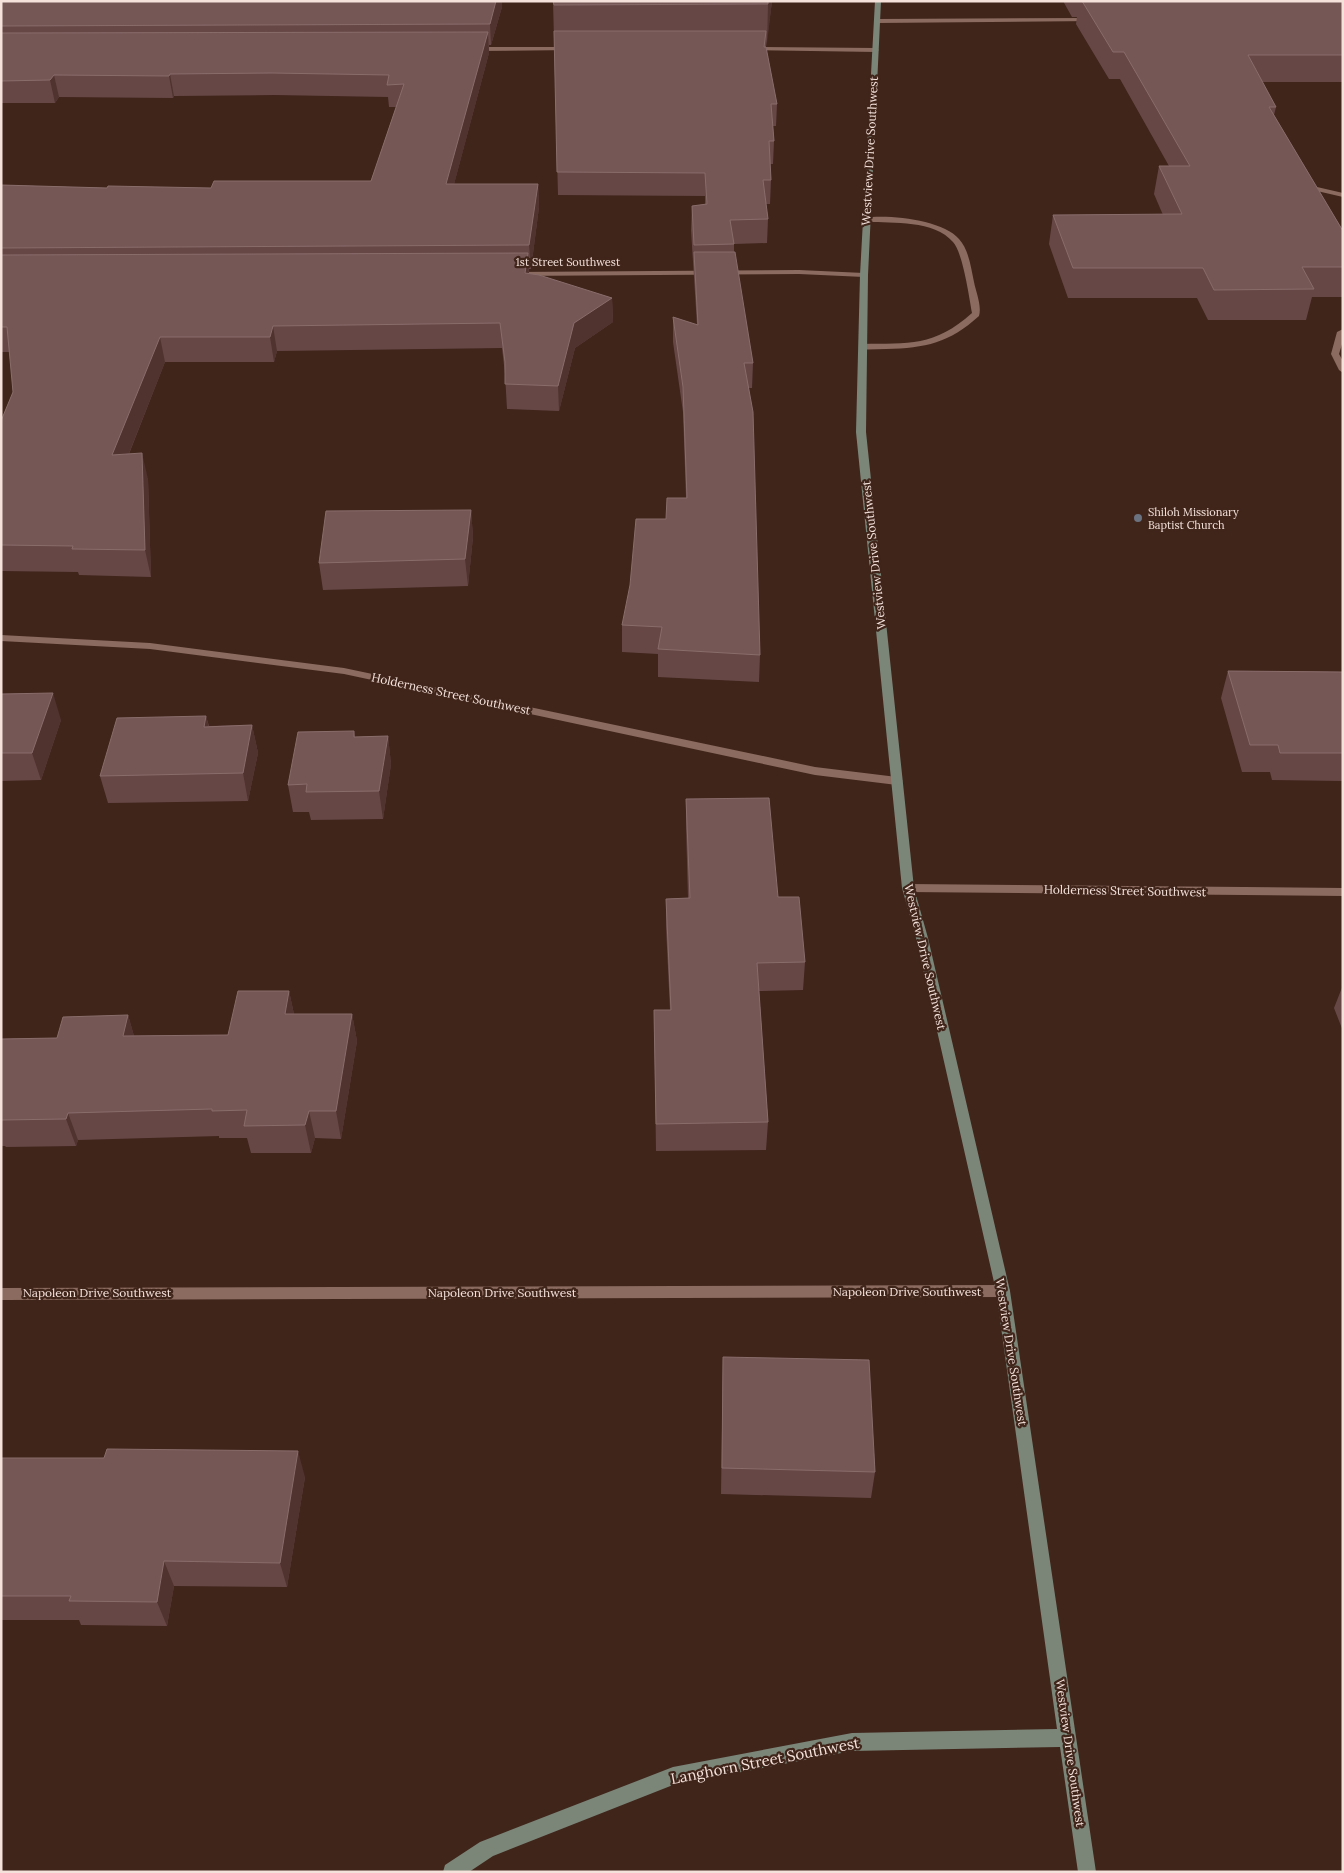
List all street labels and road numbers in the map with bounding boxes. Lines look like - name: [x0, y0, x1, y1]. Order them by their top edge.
- street label: Westview Drive Southwest: [858, 76, 881, 226]
- street label: 1st Street Southwest: [516, 255, 621, 269]
- street label: Westview Drive Southwest: [858, 480, 889, 630]
- street label: Holderness Street Southwest: [370, 669, 532, 718]
- street label: Holderness Street Southwest: [1044, 882, 1207, 899]
- street label: Westview Drive Southwest: [901, 883, 950, 1032]
- street label: Westview Drive Southwest: [992, 1277, 1031, 1427]
- street label: Napoleon Drive Southwest: [833, 1284, 982, 1299]
- street label: Napoleon Drive Southwest: [23, 1285, 172, 1300]
- street label: Napoleon Drive Southwest: [428, 1285, 577, 1300]
- street label: Westview Drive Southwest: [1053, 1678, 1088, 1828]
- street label: Langhorn Street Southwest: [669, 1733, 861, 1788]

